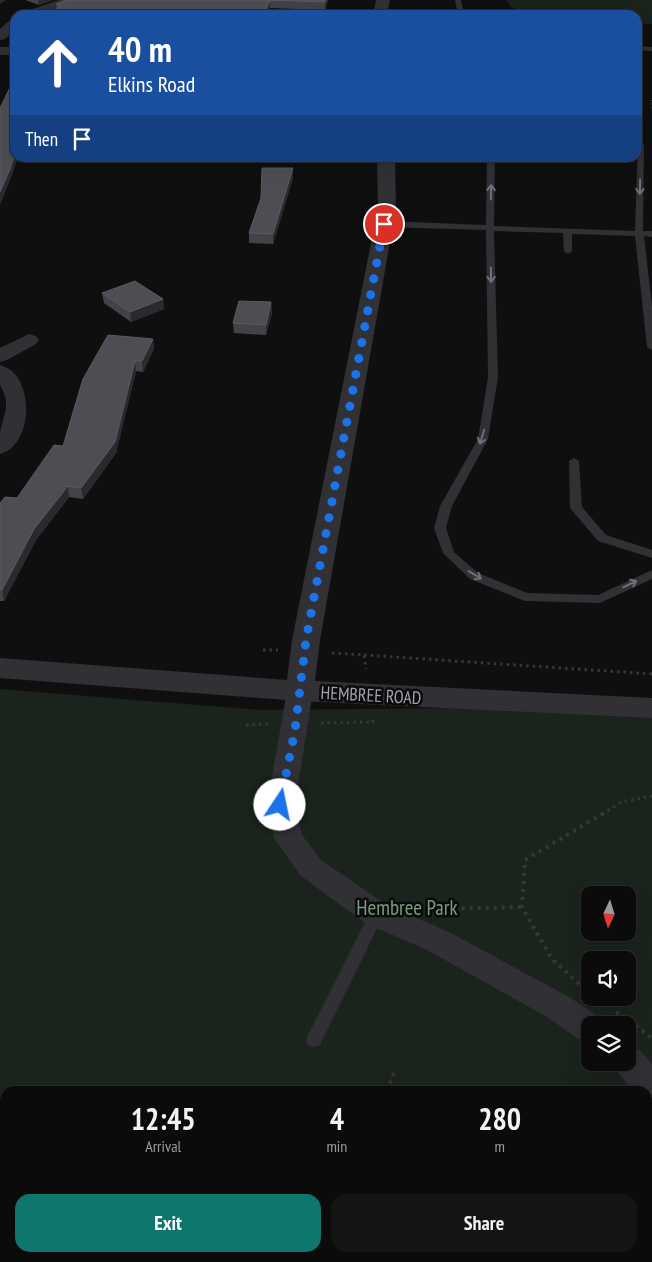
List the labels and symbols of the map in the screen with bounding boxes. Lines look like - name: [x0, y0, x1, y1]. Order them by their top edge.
- one-way arrow: [635, 178, 645, 195]
- one-way arrow: [486, 184, 496, 200]
- pin: [363, 203, 405, 245]
- one-way arrow: [486, 267, 496, 283]
- one-way arrow: [477, 429, 487, 445]
- one-way arrow: [468, 570, 483, 580]
- one-way arrow: [622, 579, 637, 589]
- street label: HEMBREE ROAD: [320, 681, 422, 709]
- position arrow: [253, 778, 305, 830]
- north arrow: [581, 886, 636, 941]
- park label: Hembree Park: [356, 894, 458, 921]

